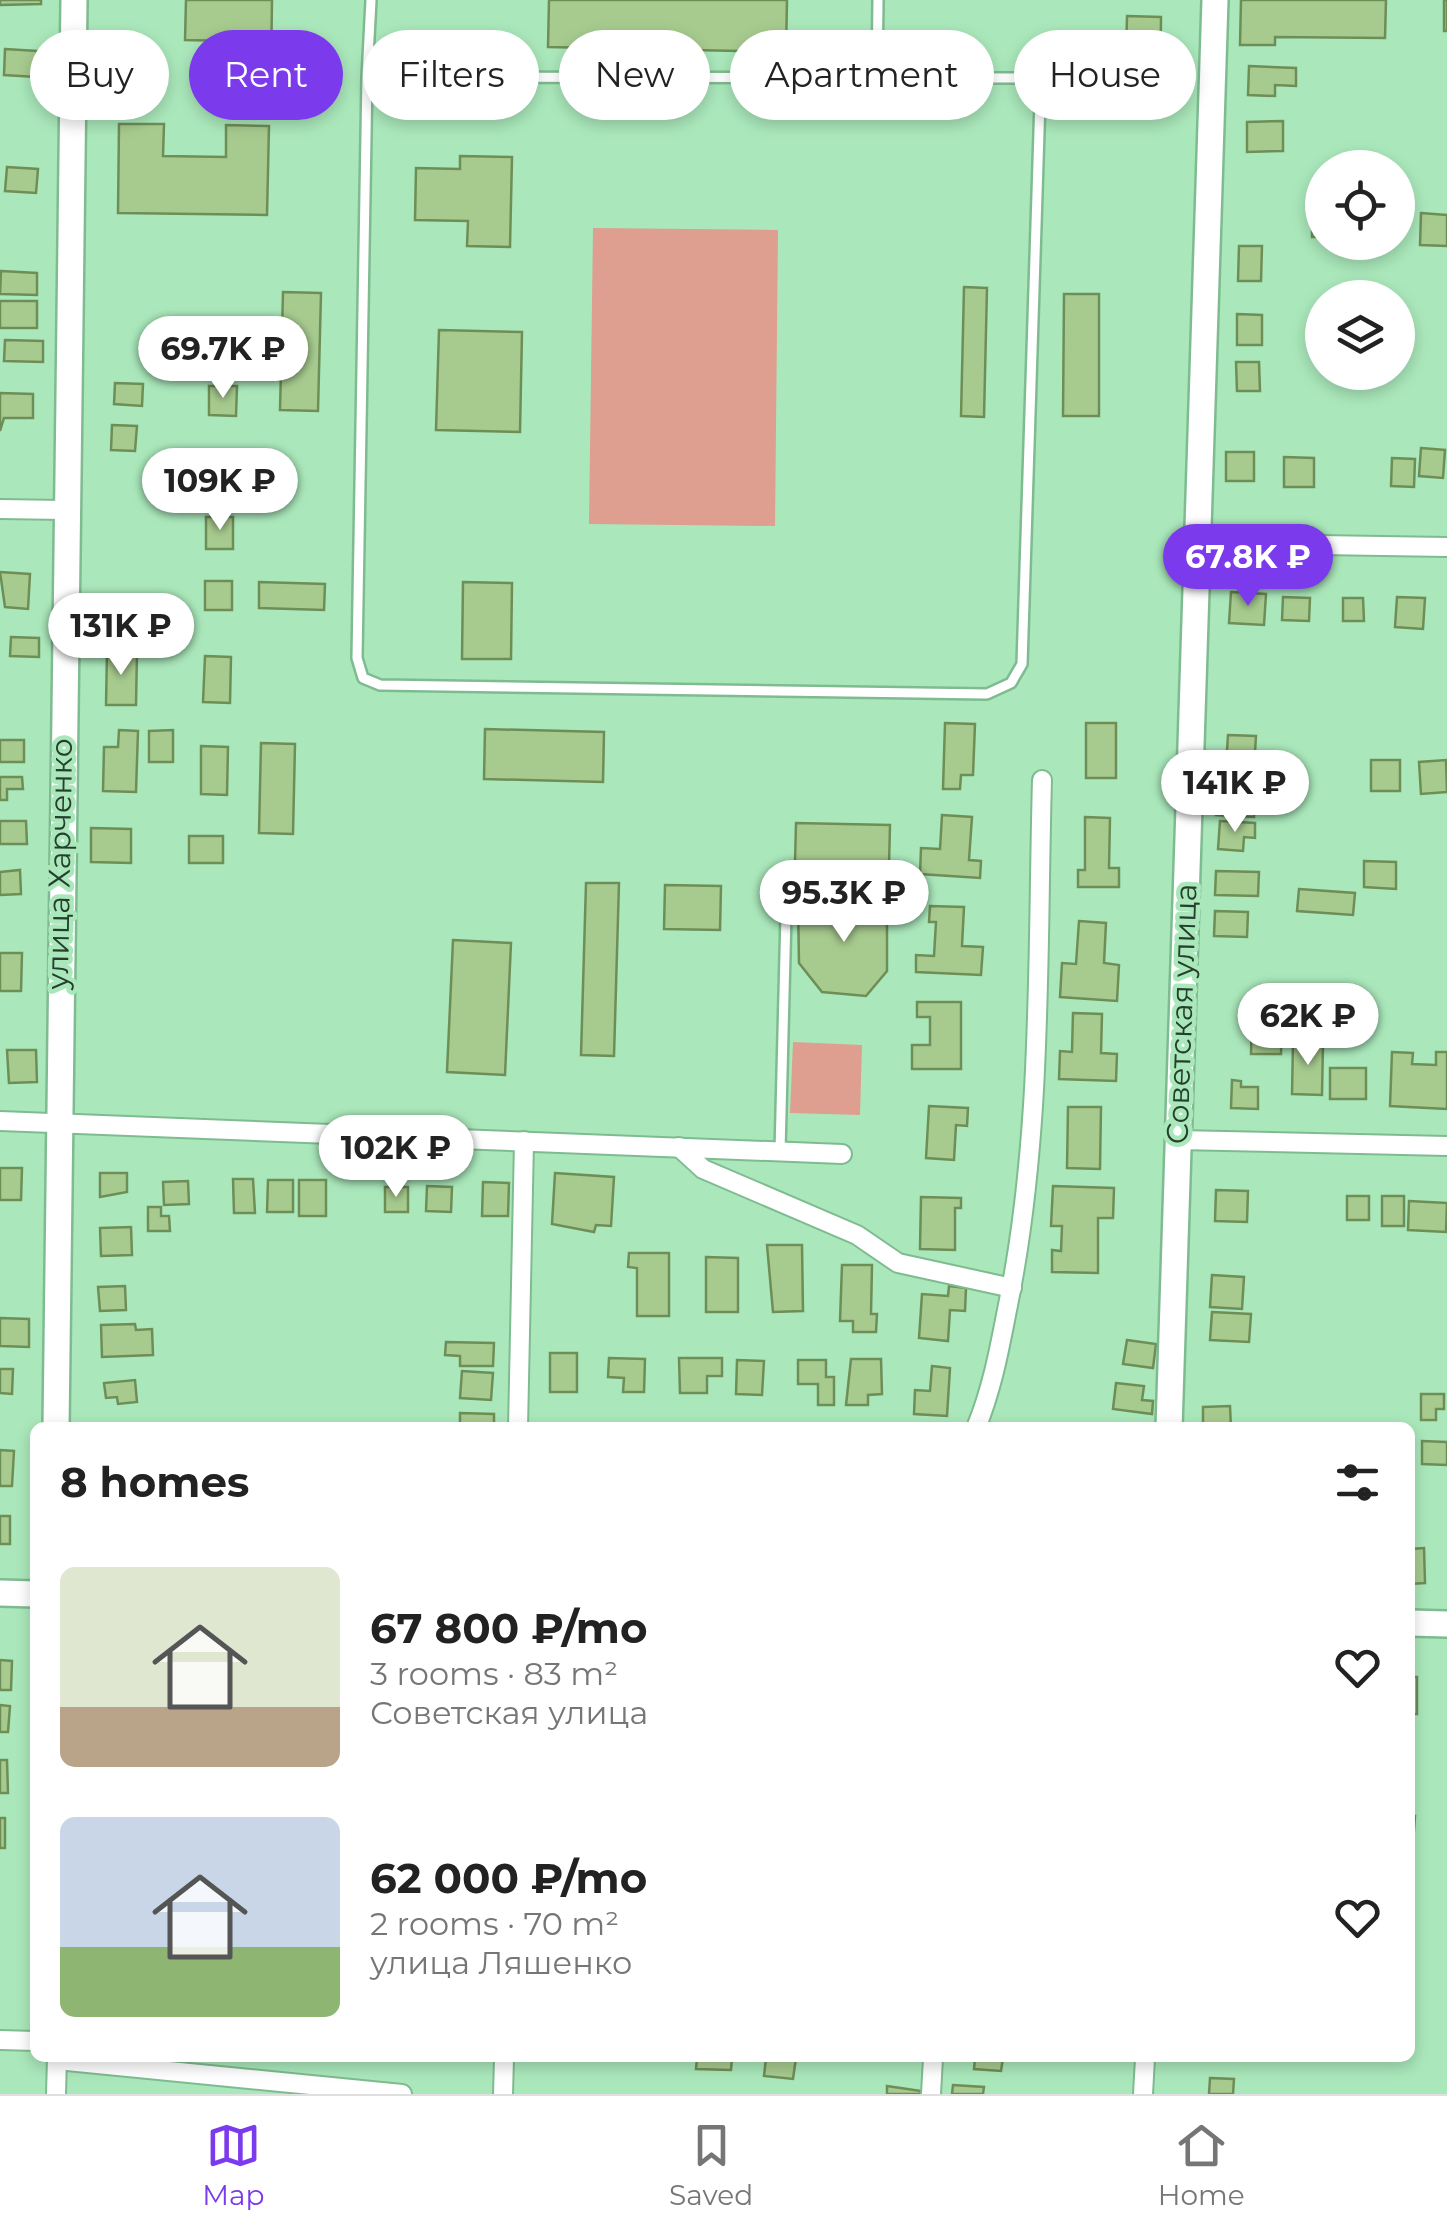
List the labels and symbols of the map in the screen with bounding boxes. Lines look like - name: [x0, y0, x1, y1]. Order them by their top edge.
- pin: 69.7K ₽: [131, 316, 315, 401]
- pin: 109K ₽: [139, 448, 301, 533]
- pin: 67.8K ₽: [1156, 524, 1340, 609]
- pin: 131K ₽: [40, 593, 202, 678]
- street label: улица Харченко: [39, 738, 80, 991]
- pin: 141K ₽: [1154, 750, 1316, 835]
- pin: 95.3K ₽: [752, 860, 936, 945]
- street label: Советская улица: [1158, 883, 1205, 1145]
- pin: 62K ₽: [1238, 983, 1378, 1068]
- pin: 102K ₽: [315, 1115, 477, 1200]

